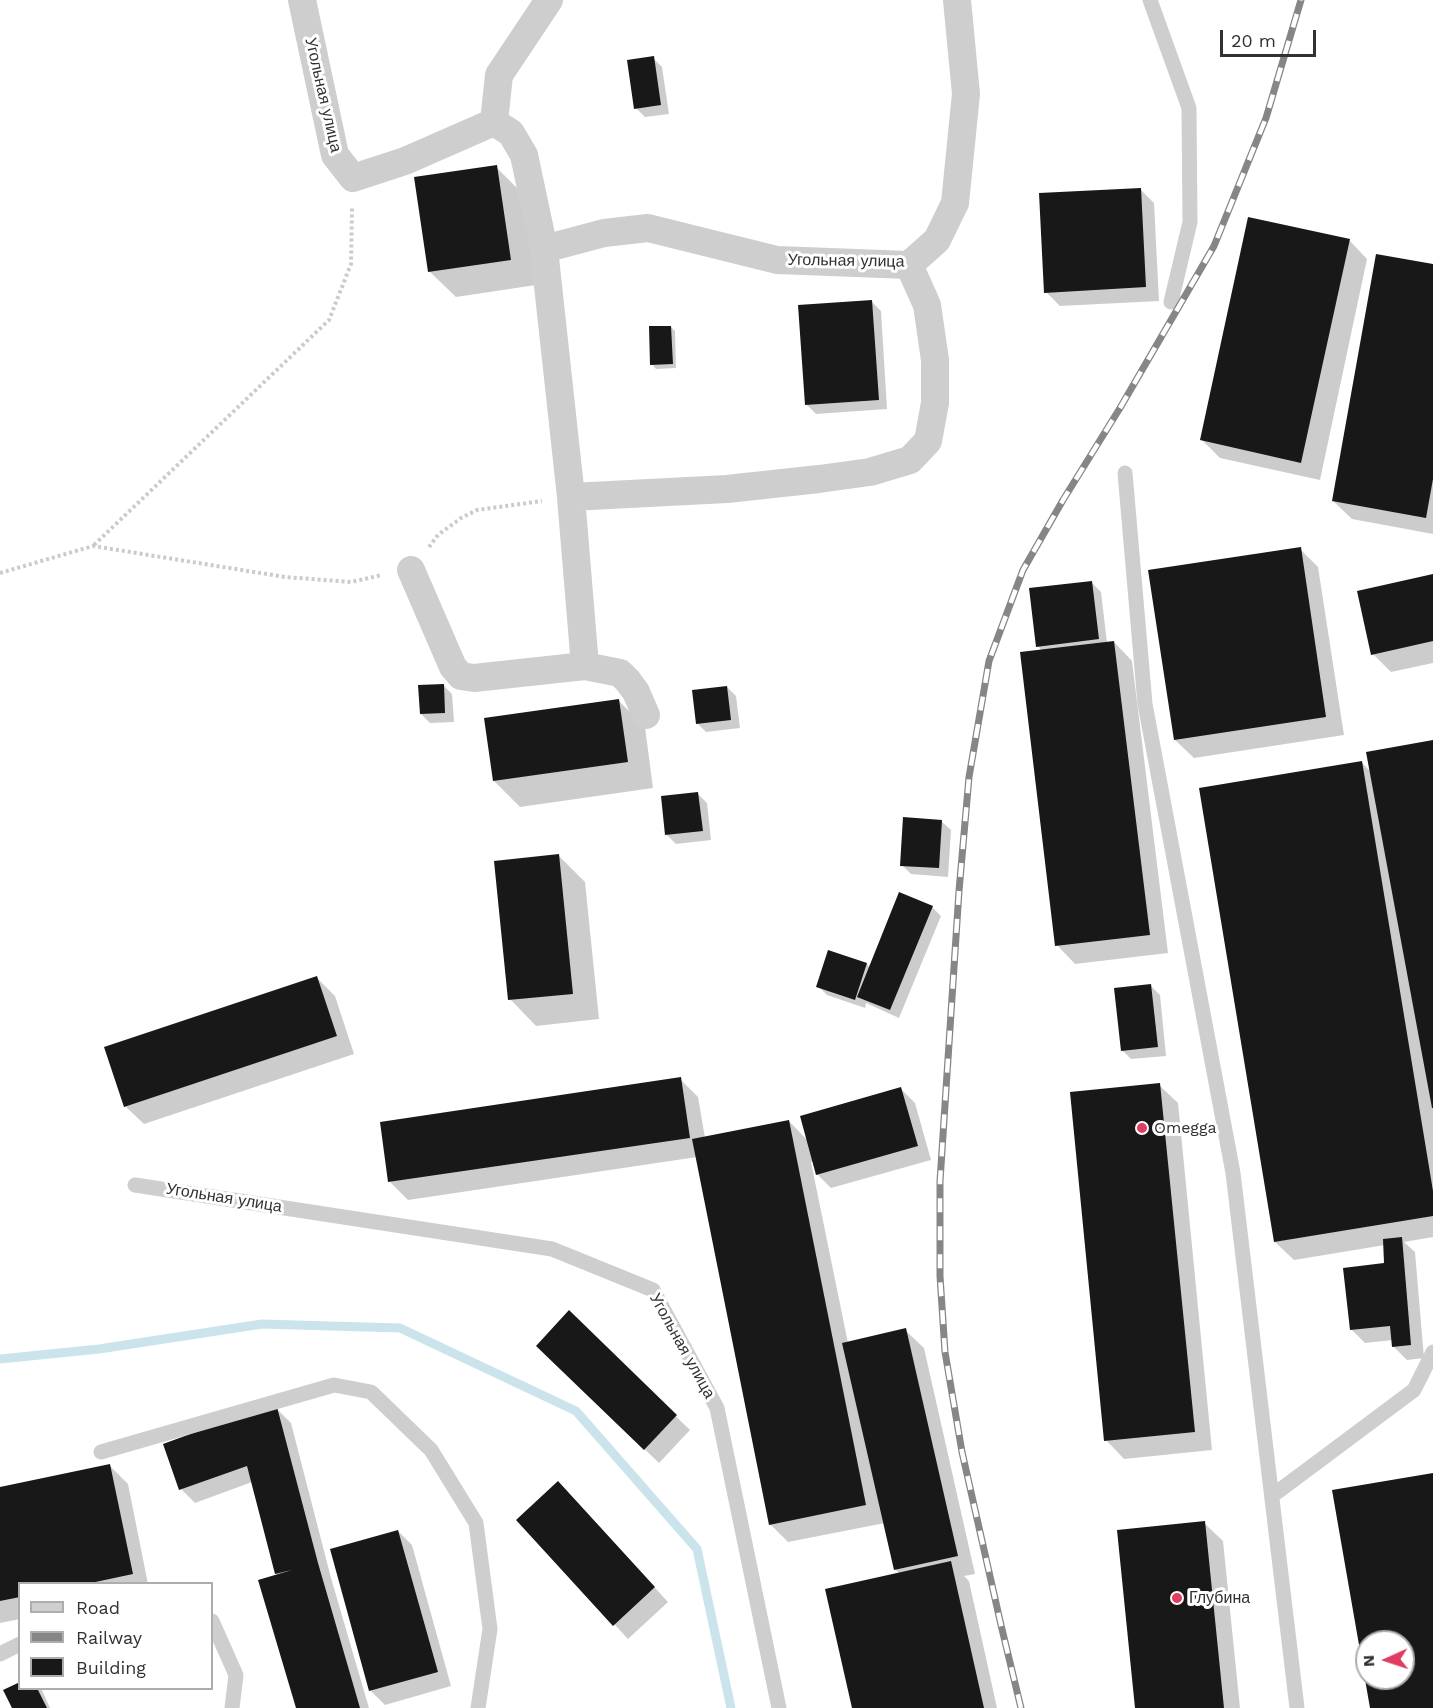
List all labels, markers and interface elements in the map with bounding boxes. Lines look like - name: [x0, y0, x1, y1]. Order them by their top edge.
- scale bar: [1223, 18, 1319, 56]
- text: 20 m: [1231, 30, 1276, 51]
- street label: Угольная улица: [300, 36, 346, 154]
- street label: Угольная улица: [787, 250, 905, 272]
- place label: Omegga: [1154, 1118, 1216, 1138]
- marker: Omegga: [1135, 1121, 1149, 1135]
- street label: Угольная улица: [165, 1179, 283, 1217]
- street label: Угольная улица: [645, 1290, 719, 1402]
- legend: [18, 1582, 213, 1690]
- place label: Глубина: [1189, 1588, 1250, 1608]
- marker: Глубина: [1170, 1591, 1184, 1605]
- text: Road: [76, 1597, 120, 1618]
- text: Railway: [76, 1627, 142, 1648]
- north arrow: [1355, 1630, 1415, 1690]
- text: N: [1359, 1654, 1378, 1667]
- text: Building: [76, 1657, 146, 1678]

